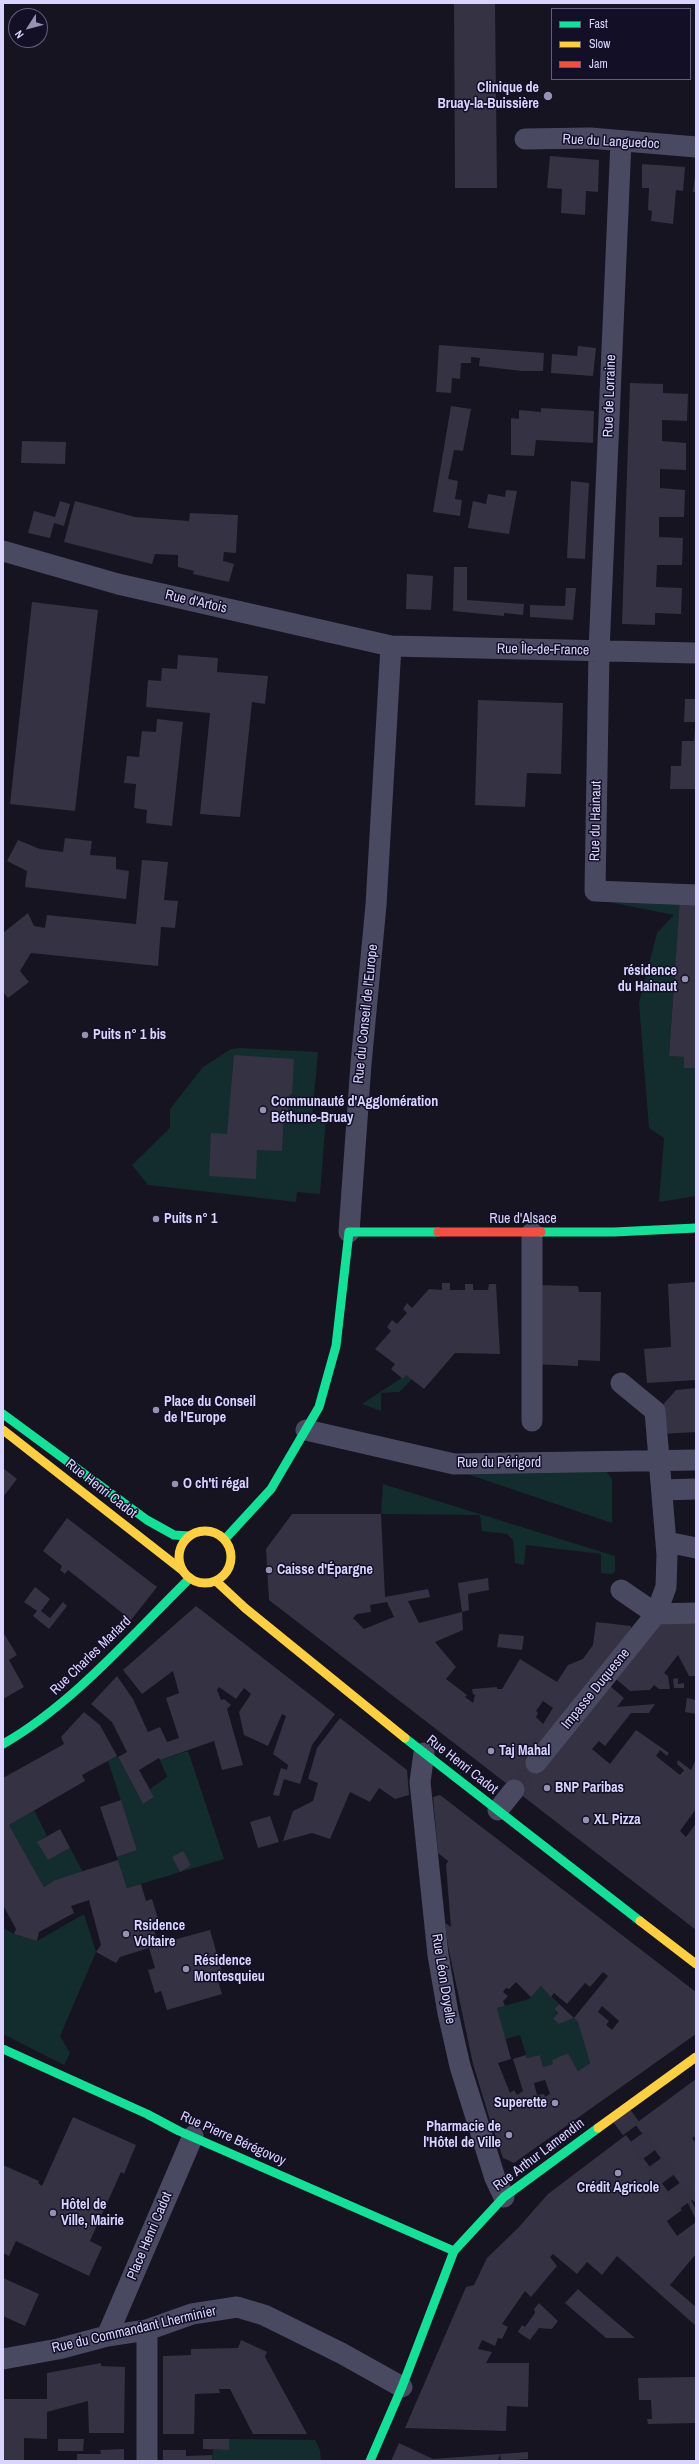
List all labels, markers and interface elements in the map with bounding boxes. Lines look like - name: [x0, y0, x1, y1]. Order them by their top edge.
- north arrow: [8, 8, 48, 48]
- legend: [551, 8, 691, 80]
- text: Fast: [589, 16, 608, 32]
- text: N: [12, 28, 27, 41]
- text: Slow: [589, 36, 610, 52]
- text: Jam: [589, 56, 608, 72]
- place label: Clinique de Bruay-la-Buissière: [438, 80, 539, 112]
- marker: Clinique de Bruay-la-Buissière: [542, 90, 554, 102]
- street label: Rue du Languedoc: [562, 131, 660, 153]
- street label: Rue de Lorraine: [600, 354, 620, 438]
- street label: Rue d'Artois: [164, 587, 228, 617]
- street label: Rue Île-de-France: [497, 641, 589, 659]
- street label: Rue du Hainaut: [587, 781, 605, 861]
- street label: Rue du Conseil de l'Europe: [350, 943, 382, 1085]
- place label: résidence du Hainaut: [618, 963, 677, 996]
- marker: résidence du Hainaut: [680, 974, 690, 984]
- place label: Puits n° 1 bis: [93, 1027, 166, 1043]
- marker: Puits n° 1 bis: [80, 1030, 90, 1040]
- place label: Communauté d'Agglomération Béthune-Bruay: [271, 1094, 438, 1126]
- marker: Communauté d'Agglomération Béthune-Bruay: [258, 1105, 268, 1115]
- place label: Puits n° 1: [164, 1211, 217, 1227]
- street label: Rue d'Alsace: [489, 1211, 557, 1227]
- marker: Puits n° 1: [151, 1214, 161, 1224]
- place label: Place du Conseil de l'Europe: [164, 1394, 256, 1426]
- marker: Place du Conseil de l'Europe: [151, 1405, 161, 1415]
- street label: Rue du Périgord: [457, 1455, 541, 1471]
- street label: Rue Henri Cadot: [62, 1456, 140, 1522]
- place label: O ch'ti régal: [183, 1476, 249, 1492]
- marker: O ch'ti régal: [170, 1479, 180, 1489]
- place label: Caisse d'Épargne: [277, 1562, 373, 1578]
- marker: Caisse d'Épargne: [264, 1565, 274, 1575]
- street label: Rue Charles Marlard: [47, 1613, 135, 1699]
- street label: Impasse Duquesne: [558, 1645, 634, 1733]
- street label: Rue Henri Cadot: [423, 1732, 501, 1798]
- place label: Taj Mahal: [499, 1743, 550, 1759]
- marker: Taj Mahal: [486, 1746, 496, 1756]
- place label: BNP Paribas: [555, 1780, 624, 1796]
- marker: BNP Paribas: [542, 1783, 552, 1793]
- place label: XL Pizza: [594, 1812, 641, 1828]
- marker: XL Pizza: [581, 1815, 591, 1825]
- place label: Rsidence Voltaire: [134, 1918, 185, 1950]
- marker: Rsidence Voltaire: [121, 1929, 131, 1939]
- street label: Rue Léon Doyelle: [428, 1933, 458, 2025]
- place label: Résidence Montesquieu: [194, 1953, 265, 1986]
- marker: Résidence Montesquieu: [181, 1964, 191, 1974]
- place label: Superette: [494, 2095, 547, 2111]
- marker: Superette: [550, 2098, 560, 2108]
- street label: Rue Pierre Bérégovoy: [178, 2108, 288, 2170]
- street label: Rue Arthur Lamendin: [490, 2115, 588, 2195]
- place label: Pharmacie de l'Hôtel de Ville: [423, 2119, 501, 2152]
- marker: Pharmacie de l'Hôtel de Ville: [504, 2130, 514, 2140]
- marker: Crédit Agricole: [613, 2168, 623, 2178]
- place label: Crédit Agricole: [577, 2180, 659, 2196]
- street label: Place Henri Cadot: [124, 2190, 176, 2282]
- place label: Hôtel de Ville, Mairie: [61, 2197, 124, 2230]
- marker: Hôtel de Ville, Mairie: [48, 2208, 58, 2218]
- street label: Rue du Commandant Lherminier: [50, 2303, 218, 2357]

